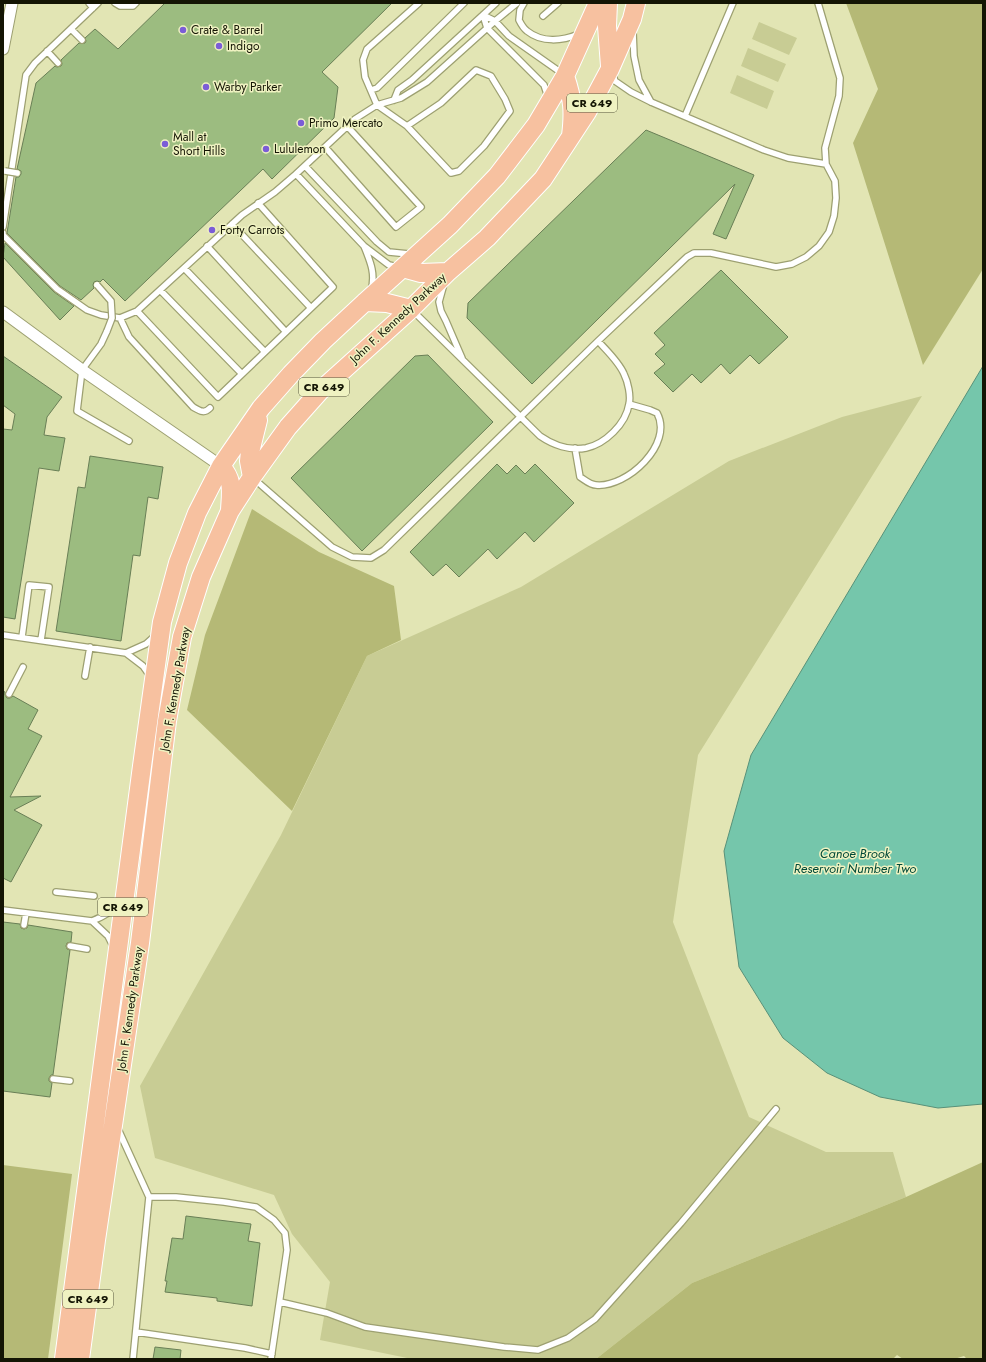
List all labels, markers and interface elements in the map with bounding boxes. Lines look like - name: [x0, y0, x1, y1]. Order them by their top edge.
- place label: Crate & Barrel: [191, 21, 263, 39]
- marker: Crate & Barrel: [178, 25, 188, 35]
- place label: Indigo: [227, 37, 260, 55]
- marker: Indigo: [214, 41, 224, 51]
- place label: Warby Parker: [214, 78, 282, 96]
- marker: Warby Parker: [201, 82, 211, 92]
- road number: CR 649: [567, 94, 617, 112]
- place label: Primo Mercato: [309, 114, 383, 132]
- marker: Primo Mercato: [296, 118, 306, 128]
- place label: Mall at Short Hills: [173, 128, 225, 160]
- marker: Mall at Short Hills: [160, 139, 170, 149]
- place label: Lululemon: [274, 140, 326, 158]
- marker: Lululemon: [261, 144, 271, 154]
- place label: Forty Carrots: [220, 221, 285, 239]
- marker: Forty Carrots: [207, 225, 217, 235]
- street label: John F. Kennedy Parkway: [344, 268, 451, 369]
- road number: CR 649: [299, 378, 349, 396]
- street label: John F. Kennedy Parkway: [155, 625, 195, 754]
- water label: Canoe Brook Reservoir Number Two: [794, 844, 916, 878]
- road number: CR 649: [98, 898, 148, 916]
- street label: John F. Kennedy Parkway: [112, 945, 148, 1075]
- road number: CR 649: [63, 1290, 113, 1308]

